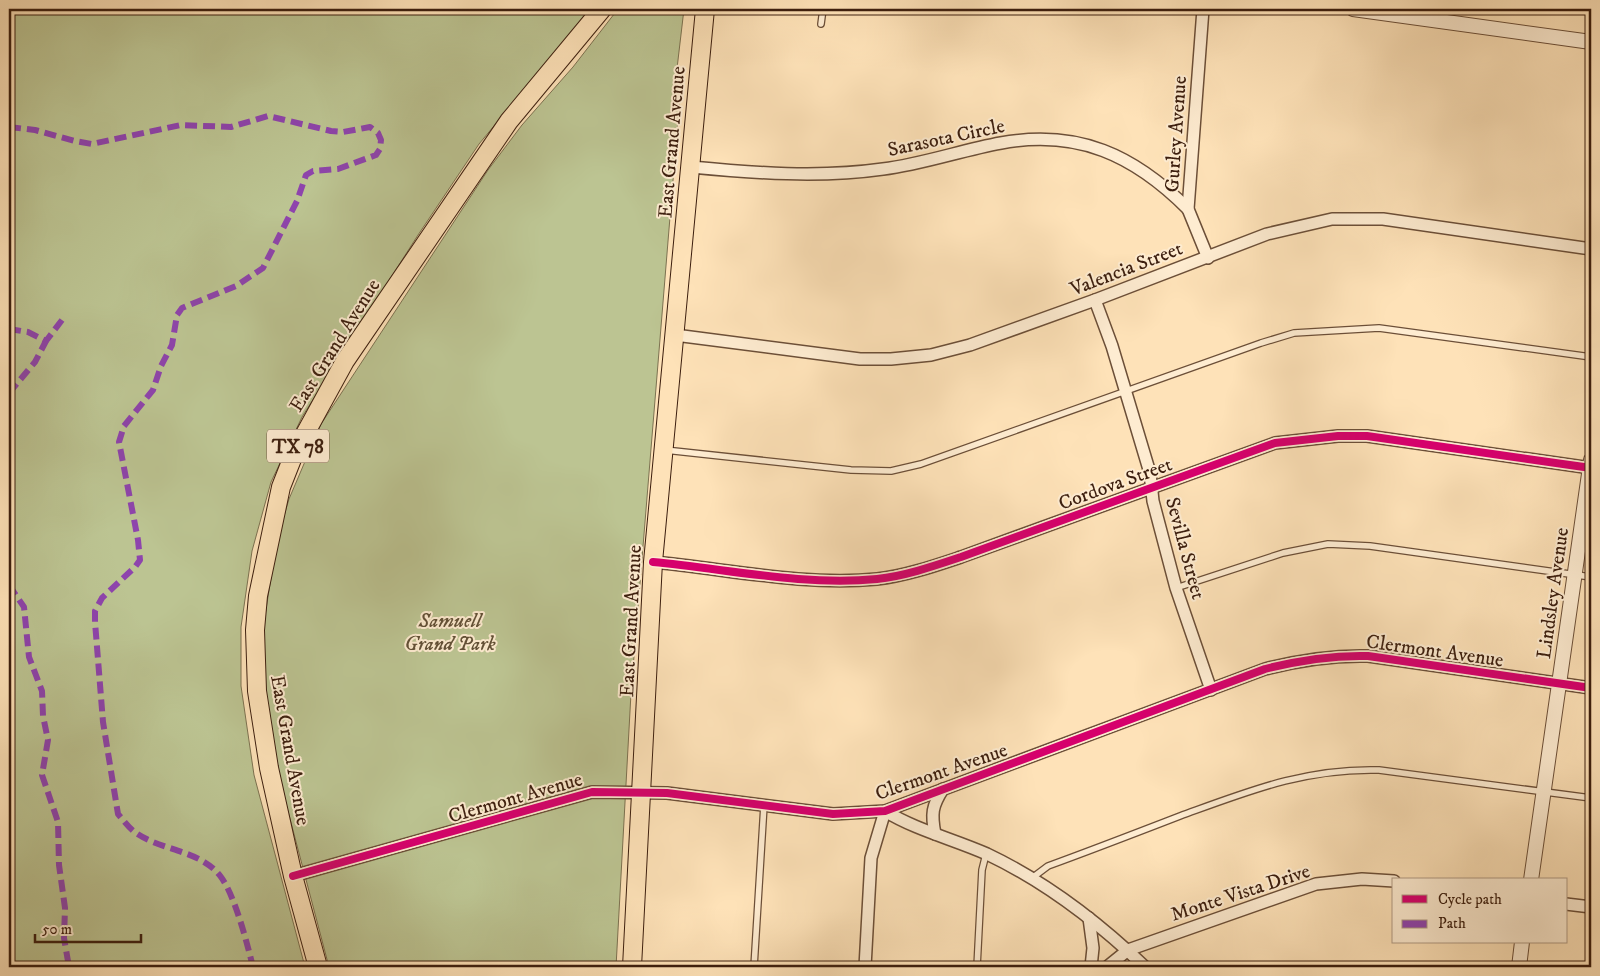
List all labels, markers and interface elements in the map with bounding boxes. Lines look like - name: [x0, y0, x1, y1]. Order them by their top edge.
- street label: East Grand Avenue: [653, 65, 692, 219]
- street label: Gurley Avenue: [1160, 75, 1193, 193]
- street label: Sarasota Circle: [885, 114, 1007, 163]
- street label: Valencia Street: [1066, 237, 1186, 303]
- street label: East Grand Avenue: [284, 275, 386, 417]
- road number: TX 78: [267, 430, 329, 462]
- street label: Cordova Street: [1055, 452, 1176, 516]
- street label: Sevilla Street: [1159, 495, 1210, 602]
- street label: Lindsley Avenue: [1532, 526, 1575, 660]
- street label: East Grand Avenue: [615, 544, 648, 698]
- park label: Samuell Grand Park: [404, 609, 496, 657]
- street label: Clermont Avenue: [1365, 629, 1505, 673]
- street label: East Grand Avenue: [264, 673, 315, 827]
- street label: Clermont Avenue: [872, 738, 1011, 807]
- street label: Clermont Avenue: [445, 767, 585, 830]
- street label: Monte Vista Drive: [1168, 859, 1313, 928]
- legend: [1392, 878, 1568, 944]
- text: Cycle path: [1438, 890, 1502, 909]
- scale bar: [35, 911, 141, 943]
- text: Path: [1438, 914, 1466, 933]
- text: 50 m: [42, 920, 72, 939]

